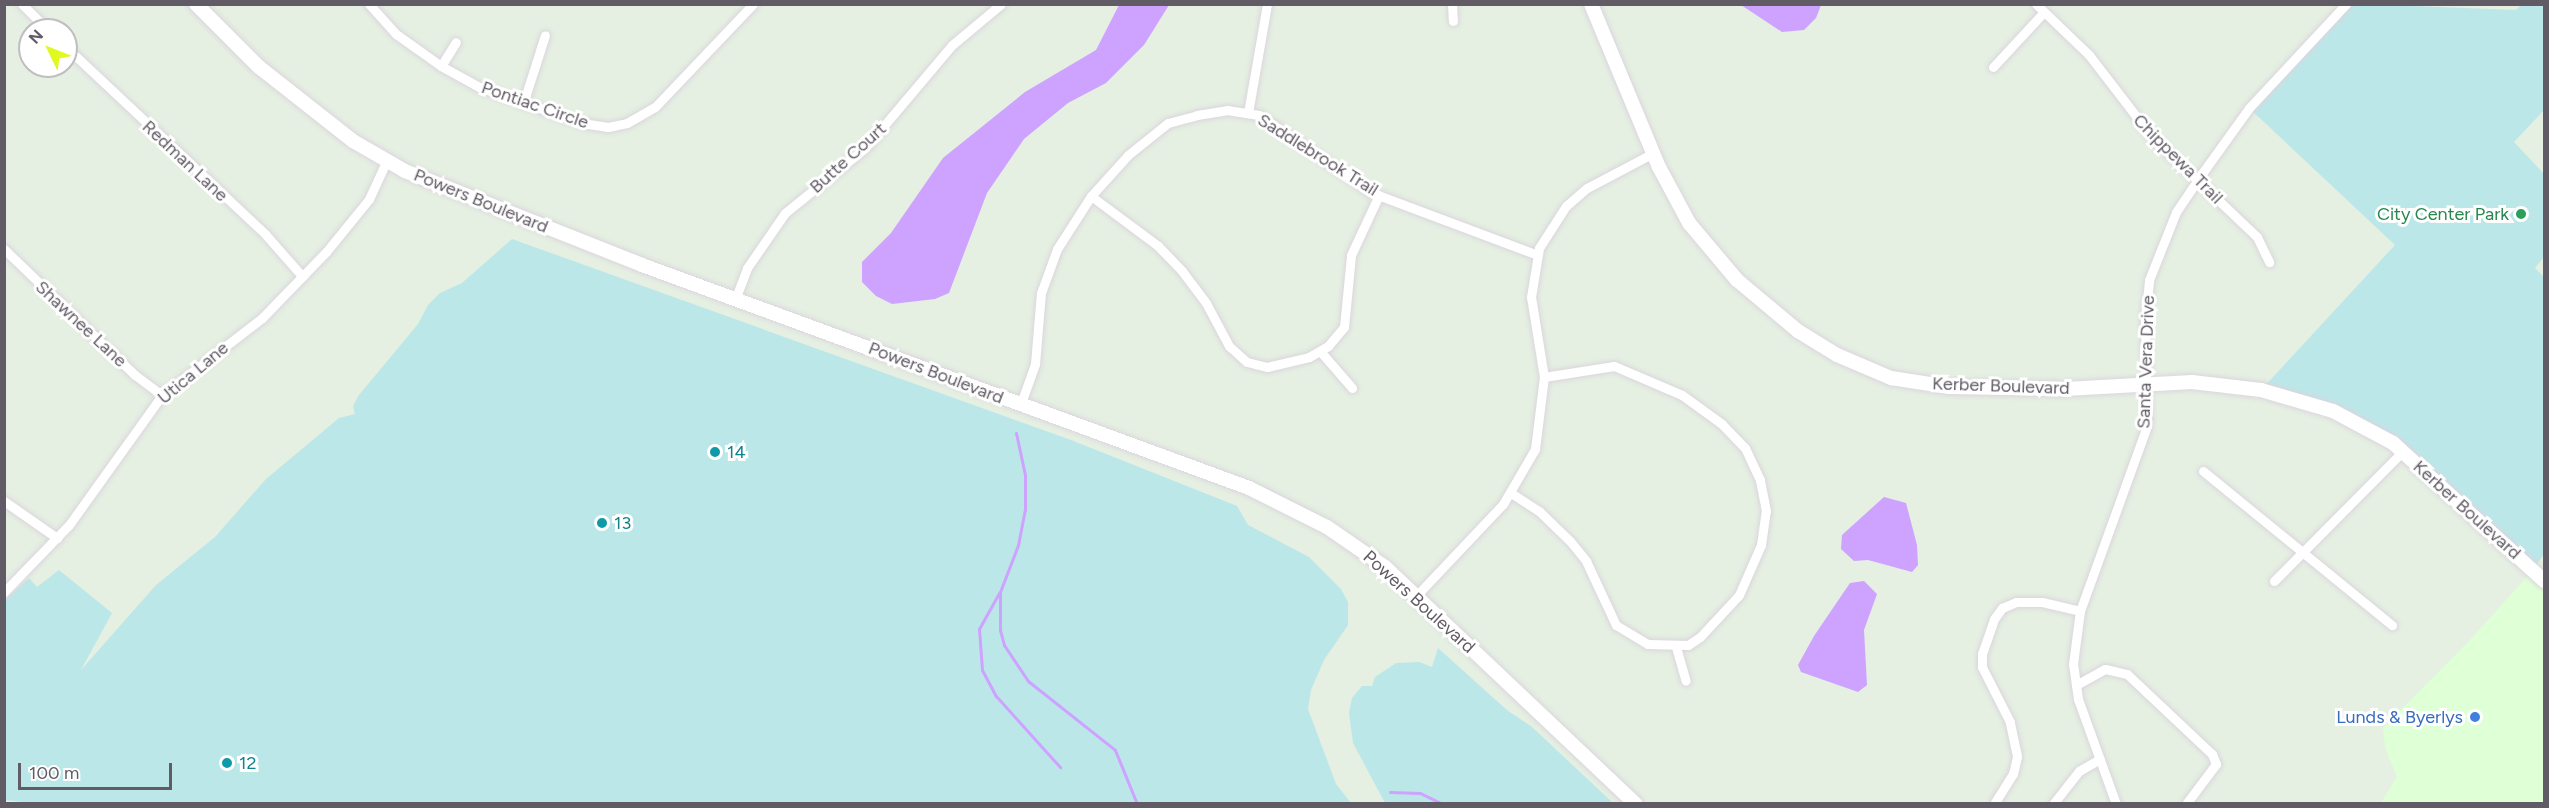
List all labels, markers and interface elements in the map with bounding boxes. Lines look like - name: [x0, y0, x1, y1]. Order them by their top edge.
- north arrow: [18, 18, 78, 78]
- text: N: [25, 26, 47, 48]
- street label: Pontiac Circle: [479, 77, 591, 133]
- street label: Saddlebrook Trail: [1254, 109, 1382, 201]
- street label: Chippewa Trail: [2129, 110, 2227, 208]
- street label: Redman Lane: [138, 116, 232, 206]
- street label: Butte Court: [805, 118, 891, 198]
- street label: Powers Boulevard: [411, 164, 551, 238]
- place label: City Center Park: [2377, 203, 2509, 225]
- marker: City Center Park: [2514, 207, 2528, 221]
- street label: Shawnee Lane: [31, 276, 131, 372]
- street label: Santa Vera Drive: [2133, 295, 2159, 429]
- street label: Utica Lane: [153, 337, 233, 409]
- street label: Powers Boulevard: [865, 337, 1007, 409]
- street label: Kerber Boulevard: [1932, 373, 2070, 399]
- place label: 14: [727, 441, 746, 463]
- marker: 14: [708, 445, 722, 459]
- street label: Kerber Boulevard: [2409, 456, 2525, 564]
- place label: 13: [614, 512, 631, 534]
- marker: 13: [595, 516, 609, 530]
- street label: Powers Boulevard: [1359, 546, 1479, 658]
- place label: Lunds & Byerlys: [2336, 706, 2463, 728]
- marker: Lunds & Byerlys: [2468, 710, 2482, 724]
- scale bar: [21, 751, 176, 789]
- place label: 12: [239, 752, 256, 774]
- marker: 12: [220, 756, 234, 770]
- text: 100 m: [29, 762, 79, 784]

